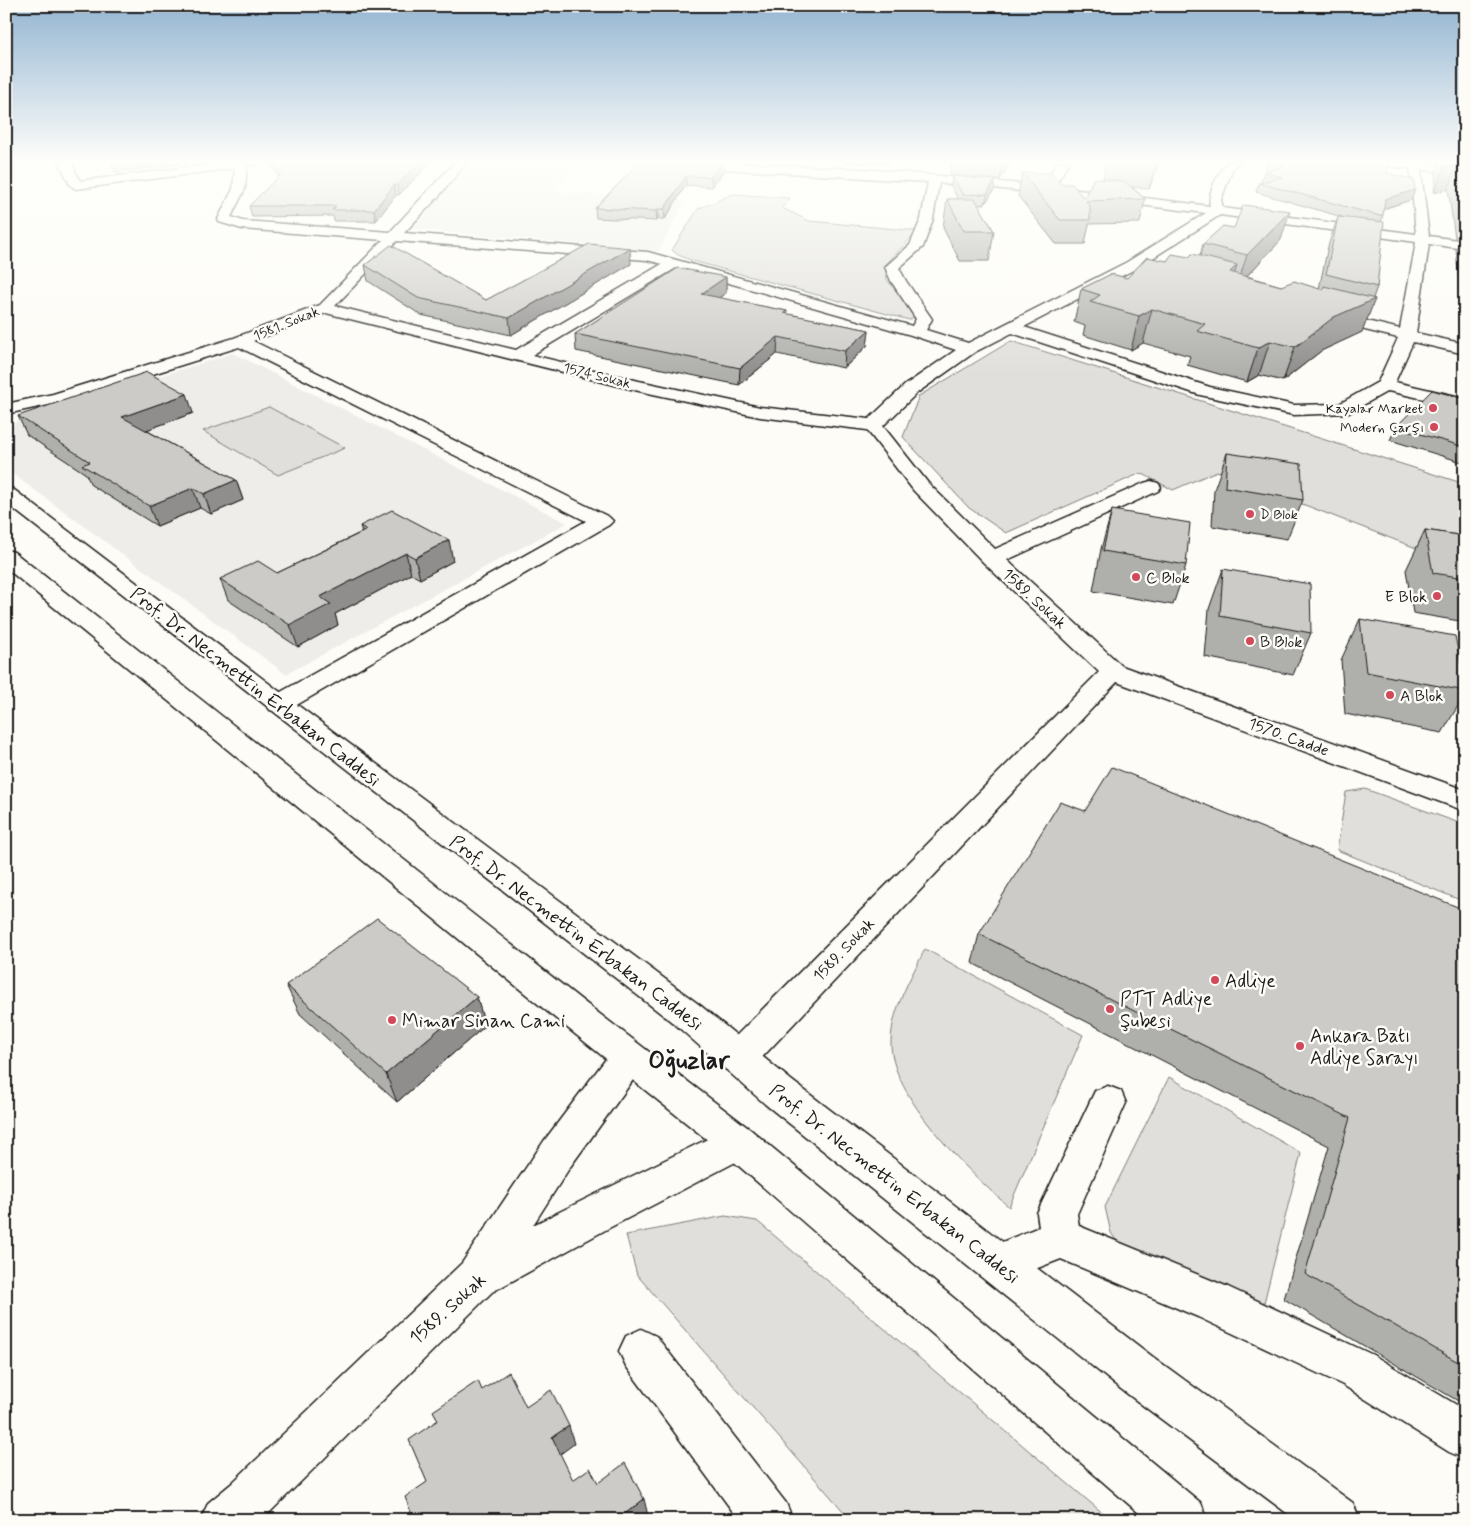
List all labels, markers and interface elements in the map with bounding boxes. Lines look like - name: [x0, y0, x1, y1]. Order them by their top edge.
- street label: 1581. Sokak: [251, 303, 322, 345]
- street label: 1574 Sokak: [561, 359, 632, 393]
- place label: Kayalar Market: [1326, 400, 1423, 418]
- marker: Kayalar Market: [1427, 402, 1439, 414]
- place label: Modern Çarşı: [1340, 419, 1424, 437]
- marker: Modern Çarşı: [1428, 421, 1440, 433]
- place label: D Blok: [1260, 506, 1298, 524]
- marker: D Blok: [1244, 508, 1256, 520]
- street label: 1589. Sokak: [997, 564, 1071, 634]
- place label: C Blok: [1146, 568, 1190, 589]
- marker: C Blok: [1130, 571, 1142, 583]
- street label: Prof. Dr. Necmettin Erbakan Caddesi: [125, 582, 385, 793]
- place label: E Blok: [1385, 587, 1427, 608]
- marker: E Blok: [1431, 590, 1443, 602]
- place label: B Blok: [1260, 632, 1302, 653]
- marker: B Blok: [1244, 635, 1256, 647]
- place label: A Blok: [1400, 686, 1443, 707]
- marker: A Blok: [1384, 689, 1396, 701]
- street label: 1570. Cadde: [1245, 713, 1332, 762]
- street label: Prof. Dr. Necmettin Erbakan Caddesi: [444, 830, 708, 1037]
- street label: 1589. Sokak: [809, 914, 880, 986]
- place label: Adliye: [1225, 969, 1276, 995]
- marker: Adliye: [1209, 974, 1221, 986]
- place label: PTT Adliye Şubesi: [1120, 987, 1212, 1034]
- marker: PTT Adliye Şubesi: [1104, 1003, 1116, 1015]
- place label: Mimar Sinan Cami: [402, 1009, 565, 1034]
- marker: Mimar Sinan Cami: [386, 1014, 398, 1026]
- place label: Ankara Batı Adliye Sarayı: [1310, 1024, 1419, 1072]
- marker: Ankara Batı Adliye Sarayı: [1294, 1040, 1306, 1052]
- district label: Oğuzlar: [648, 1045, 731, 1078]
- street label: Prof. Dr. Necmettin Erbakan Caddesi: [764, 1079, 1024, 1290]
- street label: 1589. Sokak: [404, 1268, 492, 1350]

